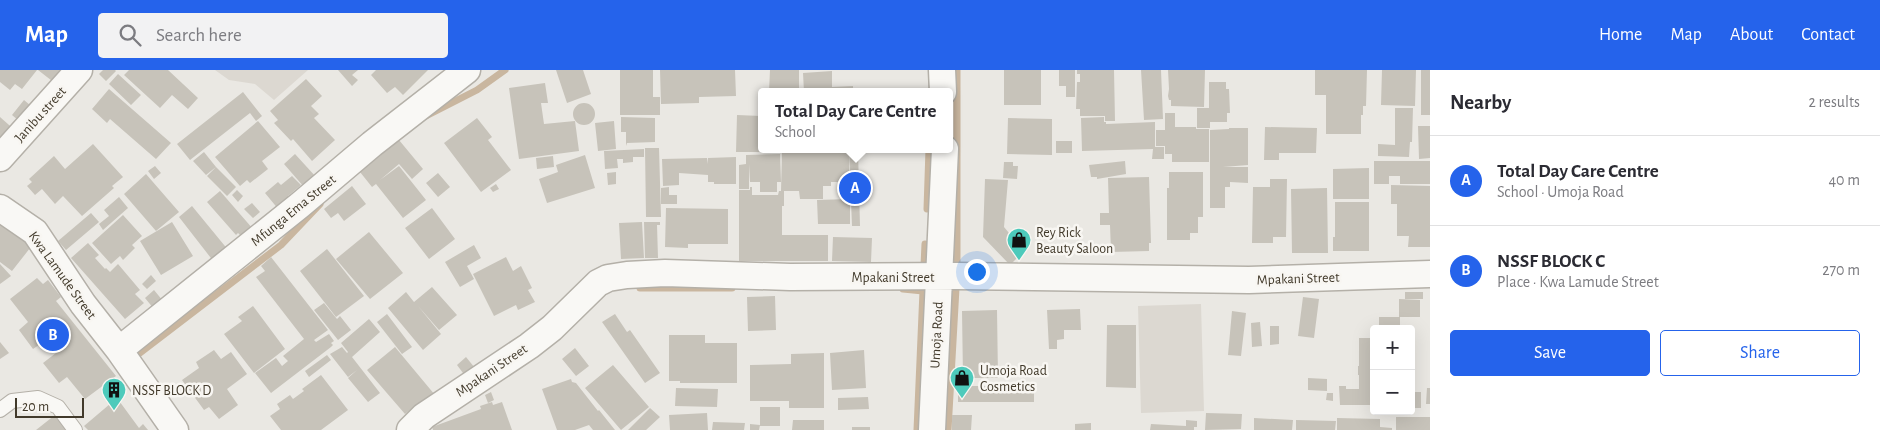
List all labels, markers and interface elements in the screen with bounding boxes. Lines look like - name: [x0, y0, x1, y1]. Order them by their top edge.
- search box: [98, 13, 448, 58]
- icon: search: [116, 21, 144, 49]
- text: Map: [25, 23, 68, 47]
- text: Search here: [156, 26, 242, 45]
- text: Home: [1599, 26, 1642, 44]
- text: Map: [1670, 26, 1702, 44]
- text: About: [1730, 26, 1773, 44]
- text: Contact: [1801, 26, 1855, 44]
- street label: Janibu street: [12, 84, 69, 145]
- popup: [758, 88, 953, 153]
- text: Nearby: [1450, 92, 1511, 113]
- text: 2 results: [1808, 94, 1860, 110]
- text: Total Day Care Centre: [775, 102, 936, 121]
- text: School: [775, 124, 816, 140]
- text: Total Day Care Centre: [1497, 162, 1659, 181]
- pin: A: [839, 169, 871, 207]
- street label: Mfunga Ema Street: [249, 172, 339, 249]
- text: A: [1461, 172, 1471, 188]
- text: 40 m: [1828, 172, 1860, 188]
- text: School · Umoja Road: [1497, 184, 1624, 200]
- place label: Rey Rick Beauty Saloon: [1036, 226, 1113, 256]
- shop icon: Rey Rick Beauty Saloon: [1006, 227, 1032, 261]
- street label: Kwa Lamude Street: [26, 229, 99, 322]
- text: NSSF BLOCK C: [1497, 252, 1605, 271]
- your location: [964, 259, 990, 285]
- text: B: [1461, 262, 1471, 278]
- text: 270 m: [1822, 262, 1860, 278]
- street label: Mpakani Street: [852, 271, 935, 285]
- street label: Mpakani Street: [1256, 271, 1340, 287]
- text: Place · Kwa Lamude Street: [1497, 274, 1659, 290]
- street label: Umoja Road: [928, 301, 946, 369]
- pin: B: [37, 316, 69, 354]
- map controls: [1370, 325, 1415, 415]
- button: +: [1370, 325, 1415, 370]
- button: Save: [1450, 330, 1650, 376]
- button: Share: [1660, 330, 1860, 376]
- street label: Mpakani Street: [453, 342, 530, 400]
- place label: Umoja Road Cosmetics: [980, 364, 1047, 394]
- shop icon: Umoja Road Cosmetics: [949, 365, 975, 399]
- button: −: [1370, 370, 1415, 415]
- building icon: NSSF BLOCK D: [101, 377, 127, 411]
- place label: NSSF BLOCK D: [132, 384, 211, 398]
- scale bar: [15, 395, 84, 418]
- text: 20 m: [22, 400, 49, 414]

